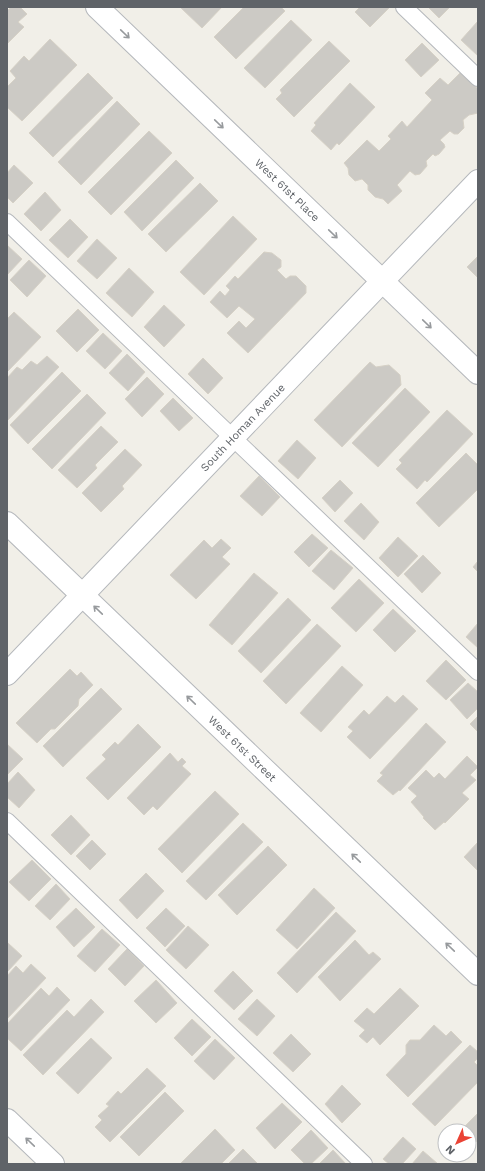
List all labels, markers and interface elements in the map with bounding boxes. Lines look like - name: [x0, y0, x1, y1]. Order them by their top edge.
- one-way arrow: [120, 29, 130, 39]
- one-way arrow: [214, 119, 224, 129]
- street label: West 61st Place: [252, 156, 322, 224]
- one-way arrow: [328, 229, 338, 238]
- one-way arrow: [422, 319, 432, 329]
- street label: South Homan Avenue: [198, 381, 287, 474]
- one-way arrow: [93, 605, 103, 615]
- one-way arrow: [186, 695, 196, 705]
- street label: West 61st Street: [206, 713, 279, 784]
- one-way arrow: [351, 853, 361, 862]
- one-way arrow: [445, 943, 455, 952]
- north arrow: [437, 1123, 477, 1163]
- one-way arrow: [25, 1137, 35, 1147]
- text: N: [443, 1142, 458, 1157]

